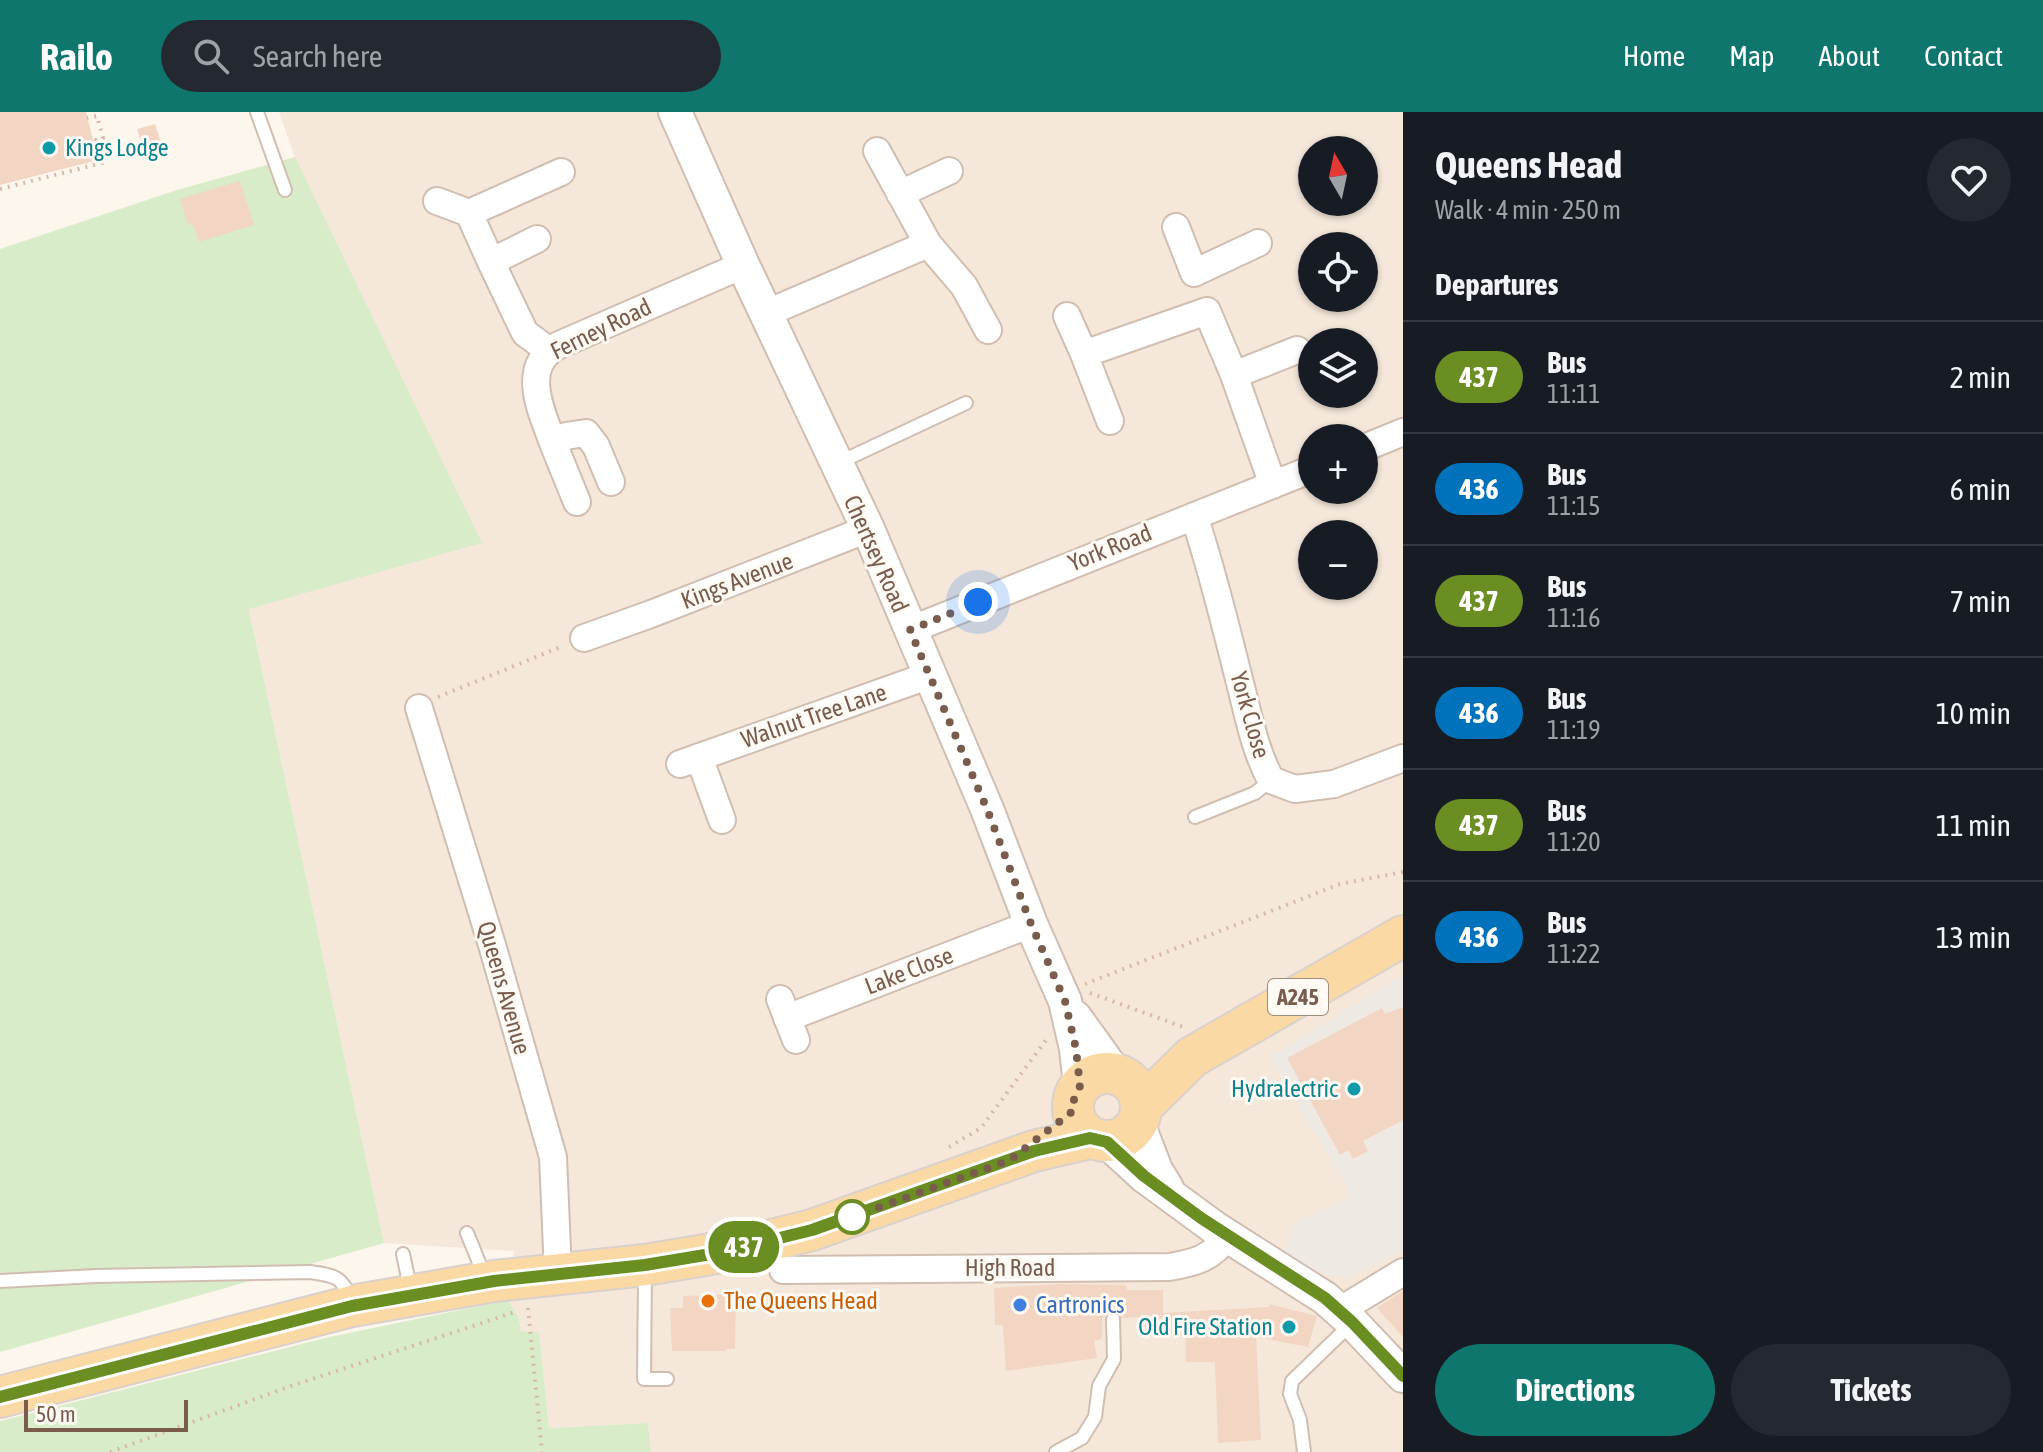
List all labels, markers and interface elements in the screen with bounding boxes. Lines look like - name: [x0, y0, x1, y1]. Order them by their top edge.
- search box: [161, 20, 721, 92]
- icon: search: [189, 34, 233, 78]
- text: Railo: [40, 35, 113, 78]
- text: Search here: [253, 39, 382, 73]
- text: Home: [1623, 40, 1685, 72]
- text: Map: [1729, 40, 1774, 72]
- text: About: [1818, 40, 1880, 72]
- text: Contact: [1924, 40, 2003, 72]
- place label: Kings Lodge: [65, 134, 169, 161]
- north arrow: [1298, 136, 1378, 216]
- map controls: [1298, 136, 1378, 600]
- button: heart: [1927, 138, 2011, 222]
- marker: Kings Lodge: [40, 139, 58, 157]
- text: Queens Head: [1435, 143, 1622, 186]
- text: Walk · 4 min · 250 m: [1435, 195, 1621, 225]
- button: locate: [1298, 232, 1378, 312]
- text: Departures: [1435, 267, 1558, 301]
- street label: Ferney Road: [546, 293, 655, 364]
- button: layers: [1298, 328, 1378, 408]
- text: Bus: [1547, 345, 1586, 379]
- text: 2 min: [1950, 360, 2011, 394]
- text: 437: [1459, 361, 1499, 393]
- text: 11:11: [1547, 379, 1601, 409]
- button: +: [1298, 424, 1378, 504]
- text: Bus: [1547, 457, 1586, 491]
- text: 6 min: [1950, 472, 2011, 506]
- text: 436: [1459, 473, 1499, 505]
- street label: Chertsey Road: [839, 491, 914, 616]
- text: 11:15: [1547, 491, 1601, 521]
- street label: York Road: [1064, 519, 1155, 576]
- button: −: [1298, 520, 1378, 600]
- street label: Kings Avenue: [677, 547, 796, 614]
- text: Bus: [1547, 569, 1586, 603]
- your location: [958, 582, 998, 622]
- text: 7 min: [1950, 584, 2011, 618]
- text: 437: [1459, 585, 1499, 617]
- text: 11:16: [1547, 603, 1601, 633]
- street label: York Close: [1225, 668, 1276, 761]
- street label: Walnut Tree Lane: [738, 678, 890, 753]
- text: Bus: [1547, 681, 1586, 715]
- text: 10 min: [1936, 696, 2011, 730]
- text: 436: [1459, 697, 1499, 729]
- text: 11:19: [1547, 715, 1601, 745]
- text: Bus: [1547, 793, 1586, 827]
- text: 11 min: [1936, 808, 2011, 842]
- text: 437: [1459, 809, 1499, 841]
- text: 11:20: [1547, 827, 1601, 857]
- text: Bus: [1547, 905, 1586, 939]
- street label: Queens Avenue: [473, 918, 536, 1057]
- text: 13 min: [1936, 920, 2011, 954]
- text: 436: [1459, 921, 1499, 953]
- text: 11:22: [1547, 939, 1601, 969]
- street label: Lake Close: [861, 941, 957, 1000]
- road number: A245: [1268, 979, 1328, 1015]
- place label: Hydralectric: [1231, 1075, 1338, 1102]
- marker: Hydralectric: [1345, 1080, 1363, 1098]
- unlabelled marker: [835, 1200, 869, 1234]
- line badge: 437: [698, 1221, 790, 1273]
- text: 437: [724, 1231, 764, 1263]
- street label: High Road: [965, 1254, 1055, 1281]
- place label: The Queens Head: [724, 1287, 878, 1314]
- place label: Cartronics: [1036, 1291, 1125, 1318]
- marker: The Queens Head: [699, 1292, 717, 1310]
- marker: Cartronics: [1011, 1296, 1029, 1314]
- place label: Old Fire Station: [1138, 1313, 1273, 1340]
- marker: Old Fire Station: [1280, 1318, 1298, 1336]
- button: Directions: [1435, 1344, 1715, 1436]
- button: Tickets: [1731, 1344, 2011, 1436]
- scale bar: [24, 1396, 188, 1432]
- text: 50 m: [36, 1401, 76, 1427]

